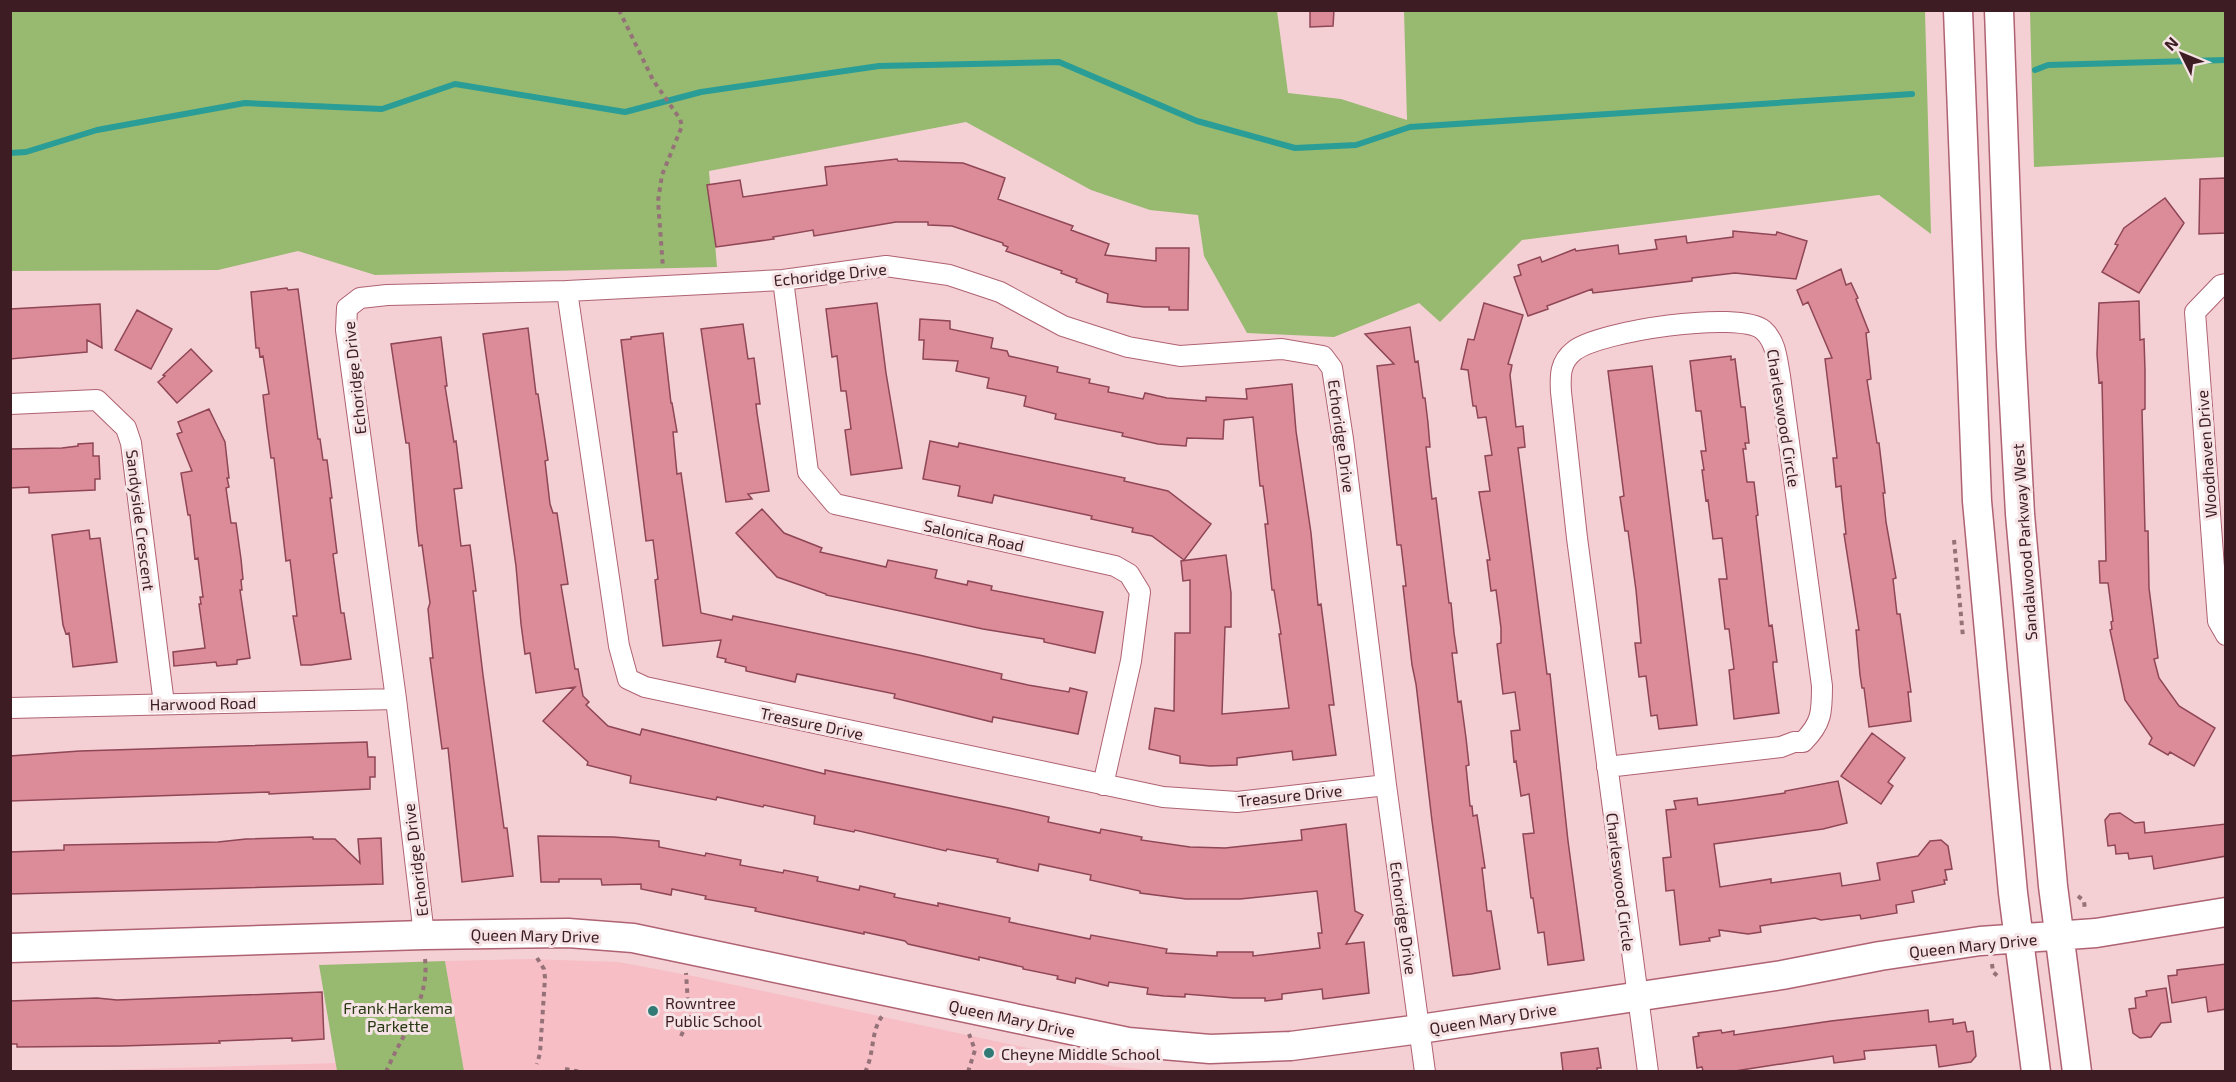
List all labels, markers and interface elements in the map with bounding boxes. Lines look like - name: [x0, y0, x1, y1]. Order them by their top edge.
- north arrow: [2152, 24, 2212, 84]
- text: N: [2160, 33, 2182, 54]
- street label: Echoridge Drive: [772, 259, 888, 289]
- street label: Echoridge Drive: [339, 320, 369, 436]
- street label: Charleswood Circle: [1764, 348, 1804, 488]
- street label: Echoridge Drive: [1325, 378, 1359, 494]
- street label: Woodhaven Drive: [2192, 389, 2220, 519]
- street label: Sandalwood Parkway West: [2008, 443, 2040, 641]
- street label: Sandyside Crescent: [123, 448, 159, 592]
- street label: Salonica Road: [922, 515, 1026, 555]
- street label: Harwood Road: [149, 693, 257, 713]
- street label: Treasure Drive: [759, 703, 865, 743]
- street label: Treasure Drive: [1237, 780, 1343, 810]
- street label: Echoridge Drive: [399, 802, 431, 918]
- street label: Charleswood Circle: [1603, 812, 1639, 952]
- street label: Echoridge Drive: [1387, 860, 1421, 976]
- street label: Queen Mary Drive: [470, 924, 600, 947]
- street label: Queen Mary Drive: [1908, 929, 2038, 962]
- place label: Rowntree Public School: [665, 993, 762, 1030]
- street label: Queen Mary Drive: [947, 995, 1077, 1042]
- park label: Frank Harkema Parkette: [343, 998, 453, 1035]
- street label: Queen Mary Drive: [1428, 999, 1558, 1038]
- marker: Rowntree Public School: [646, 1004, 660, 1018]
- place label: Cheyne Middle School: [1001, 1044, 1160, 1063]
- marker: Cheyne Middle School: [982, 1046, 996, 1060]

